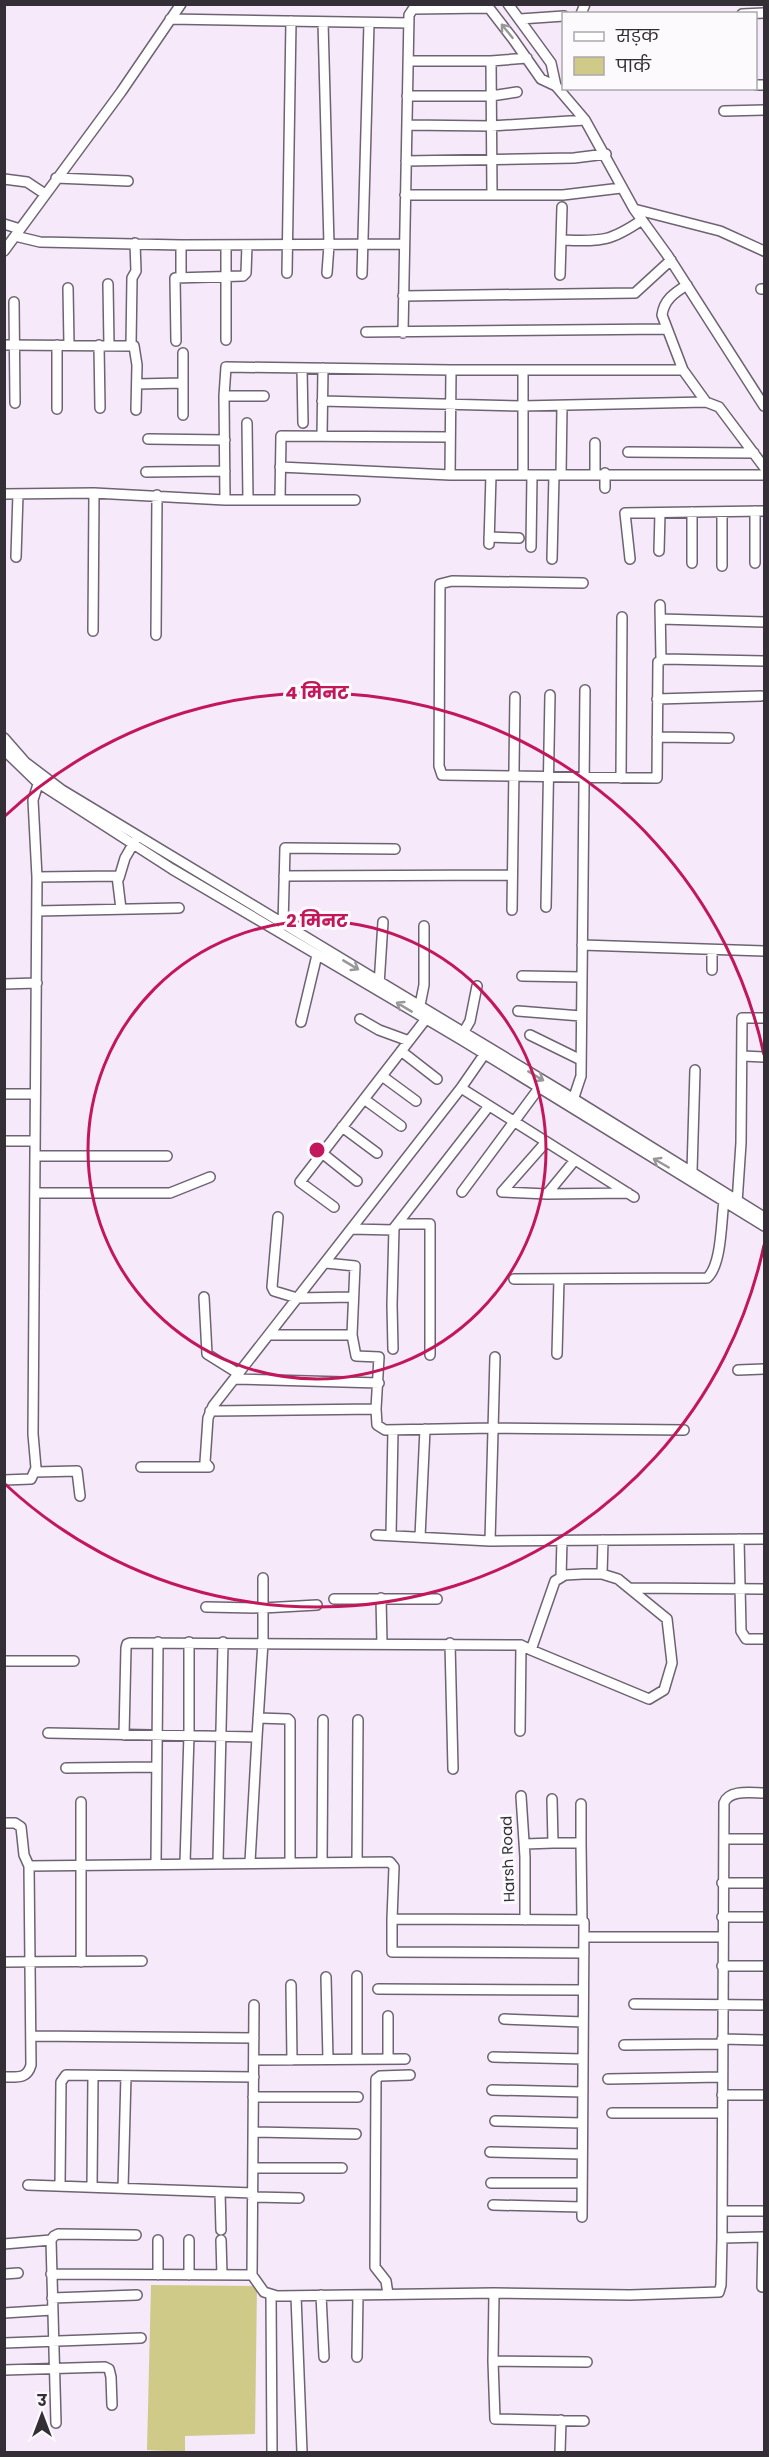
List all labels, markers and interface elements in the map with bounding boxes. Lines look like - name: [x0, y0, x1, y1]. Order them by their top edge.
- legend: [562, 12, 757, 90]
- one-way arrow: [500, 23, 513, 39]
- text: सड़क: [615, 23, 660, 48]
- text: पार्क: [615, 53, 652, 78]
- text: 4 मिनट: [285, 680, 349, 705]
- text: 2 मिनट: [286, 908, 348, 933]
- one-way arrow: [342, 959, 359, 971]
- one-way arrow: [396, 1001, 413, 1013]
- one-way arrow: [527, 1070, 544, 1082]
- centre of rings: [307, 1140, 327, 1160]
- one-way arrow: [652, 1156, 669, 1168]
- street label: Harsh Road: [495, 1815, 520, 1903]
- north arrow: [12, 2385, 72, 2445]
- text: उ: [36, 2389, 47, 2412]

